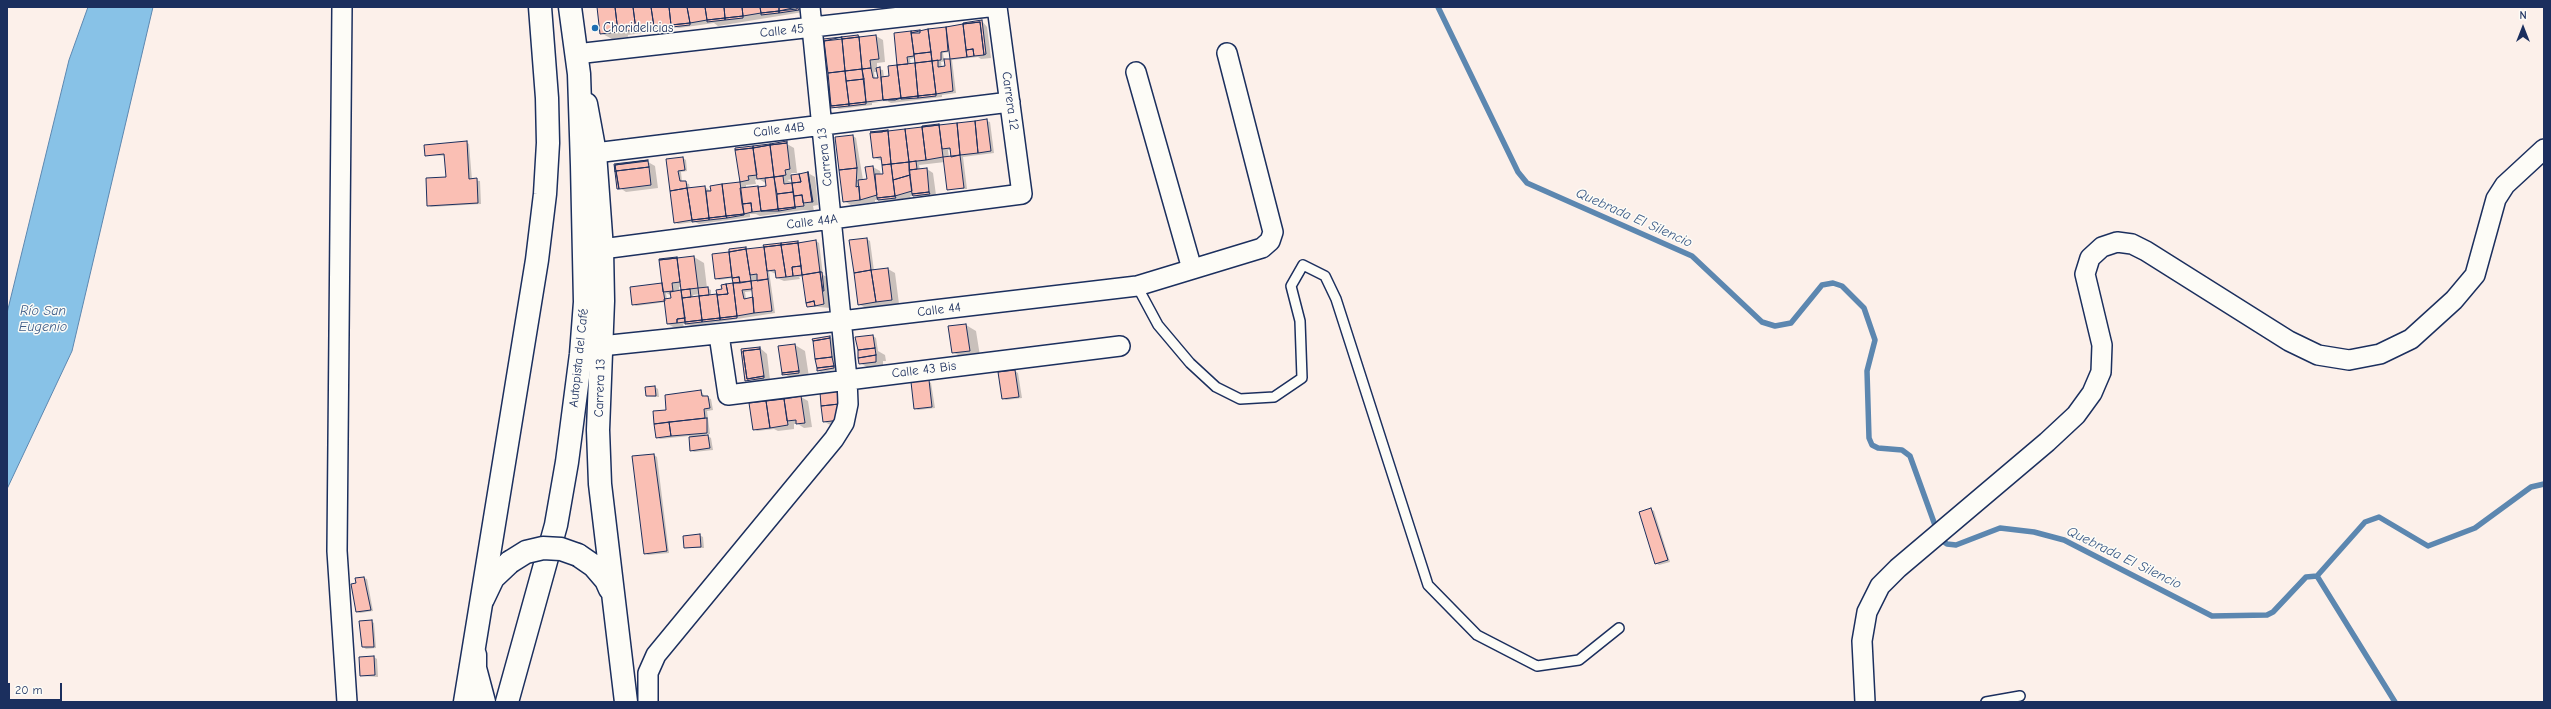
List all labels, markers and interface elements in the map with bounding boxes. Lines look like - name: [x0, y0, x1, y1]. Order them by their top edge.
- north arrow: [2503, 8, 2543, 48]
- text: N: [2519, 9, 2527, 22]
- place label: Choridelicias: [603, 20, 673, 36]
- street label: Calle 45: [759, 21, 805, 41]
- marker: Choridelicias: [590, 23, 600, 33]
- street label: Carrera 12: [998, 71, 1022, 131]
- street label: Calle 44B: [752, 119, 806, 141]
- street label: Carrera 13: [814, 127, 836, 187]
- water label: Quebrada El Silencio: [1573, 185, 1695, 251]
- street label: Calle 44A: [786, 211, 838, 233]
- street label: Calle 44: [916, 300, 962, 320]
- water label: Río San Eugenio: [19, 303, 67, 336]
- street label: Autopista del Café: [566, 308, 592, 408]
- street label: Carrera 13: [591, 358, 609, 418]
- street label: Calle 43 Bis: [891, 358, 957, 382]
- water label: Quebrada El Silencio: [2064, 523, 2184, 593]
- scale bar: [10, 675, 64, 701]
- text: 20 m: [15, 683, 43, 697]

